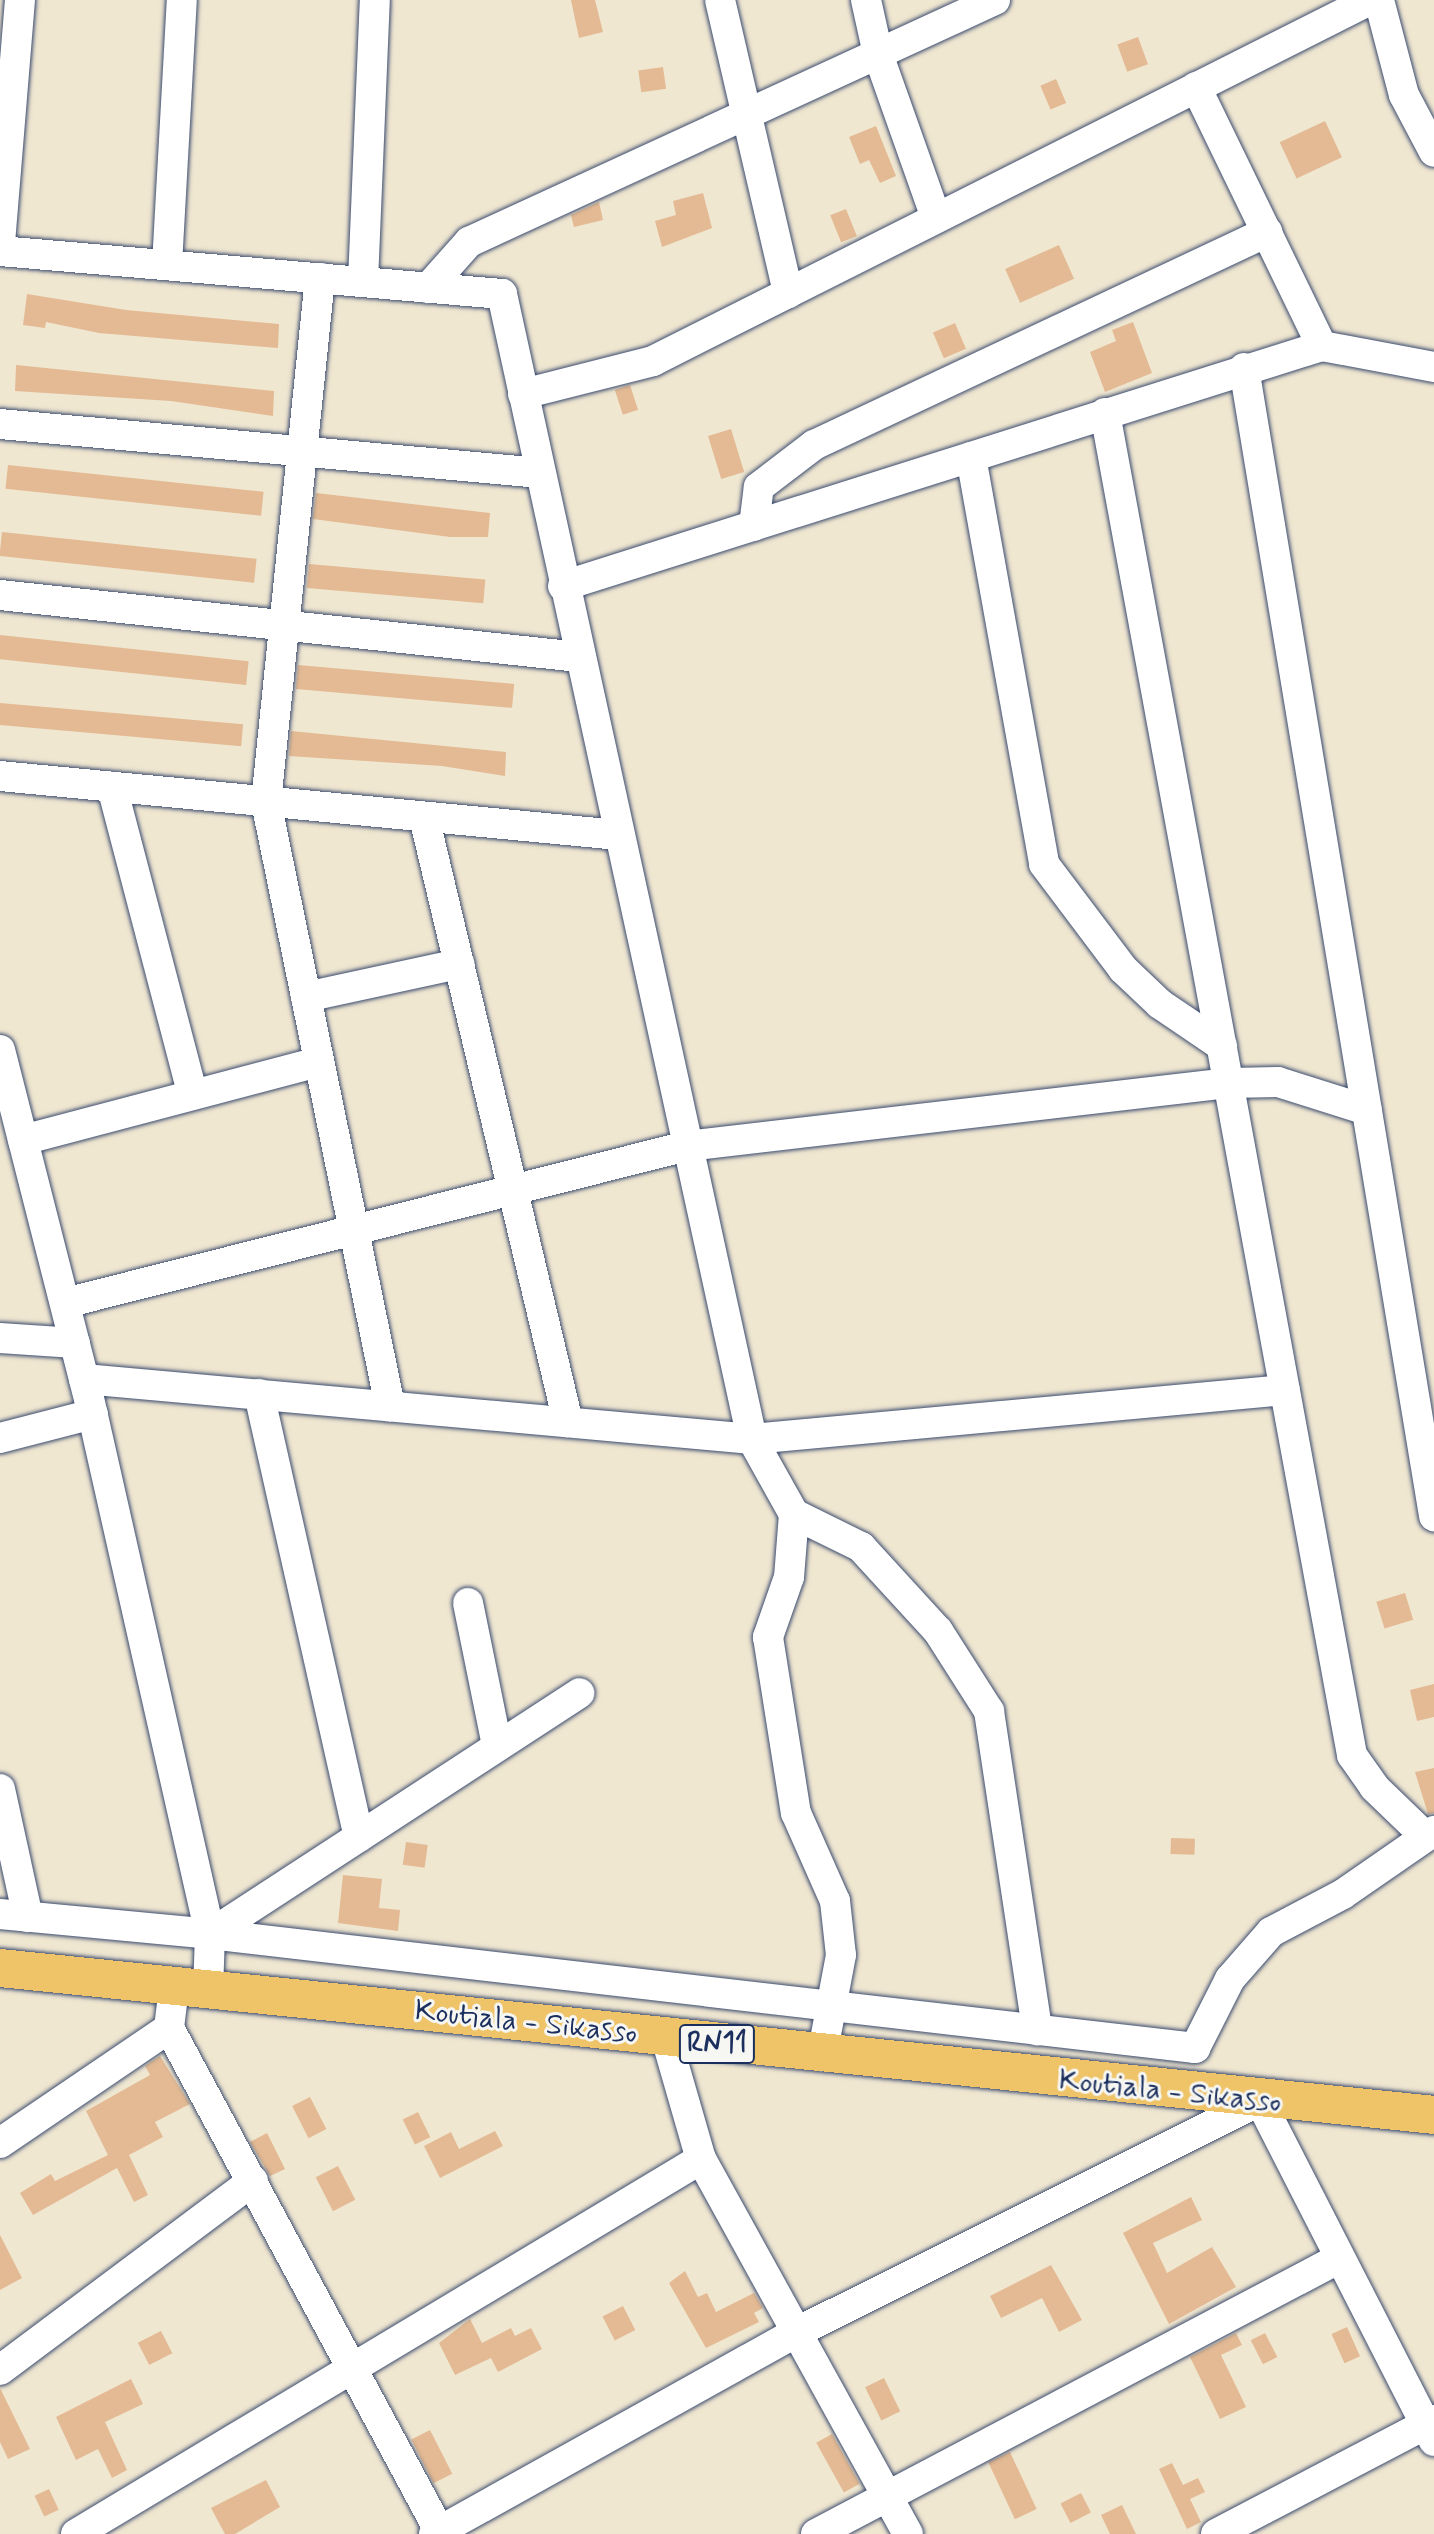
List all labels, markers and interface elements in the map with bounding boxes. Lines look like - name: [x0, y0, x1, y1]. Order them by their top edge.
- street label: Koutiala - Sikasso: [413, 1993, 639, 2053]
- road number: RN11: [677, 2020, 757, 2068]
- street label: Koutiala - Sikasso: [1057, 2062, 1283, 2122]

